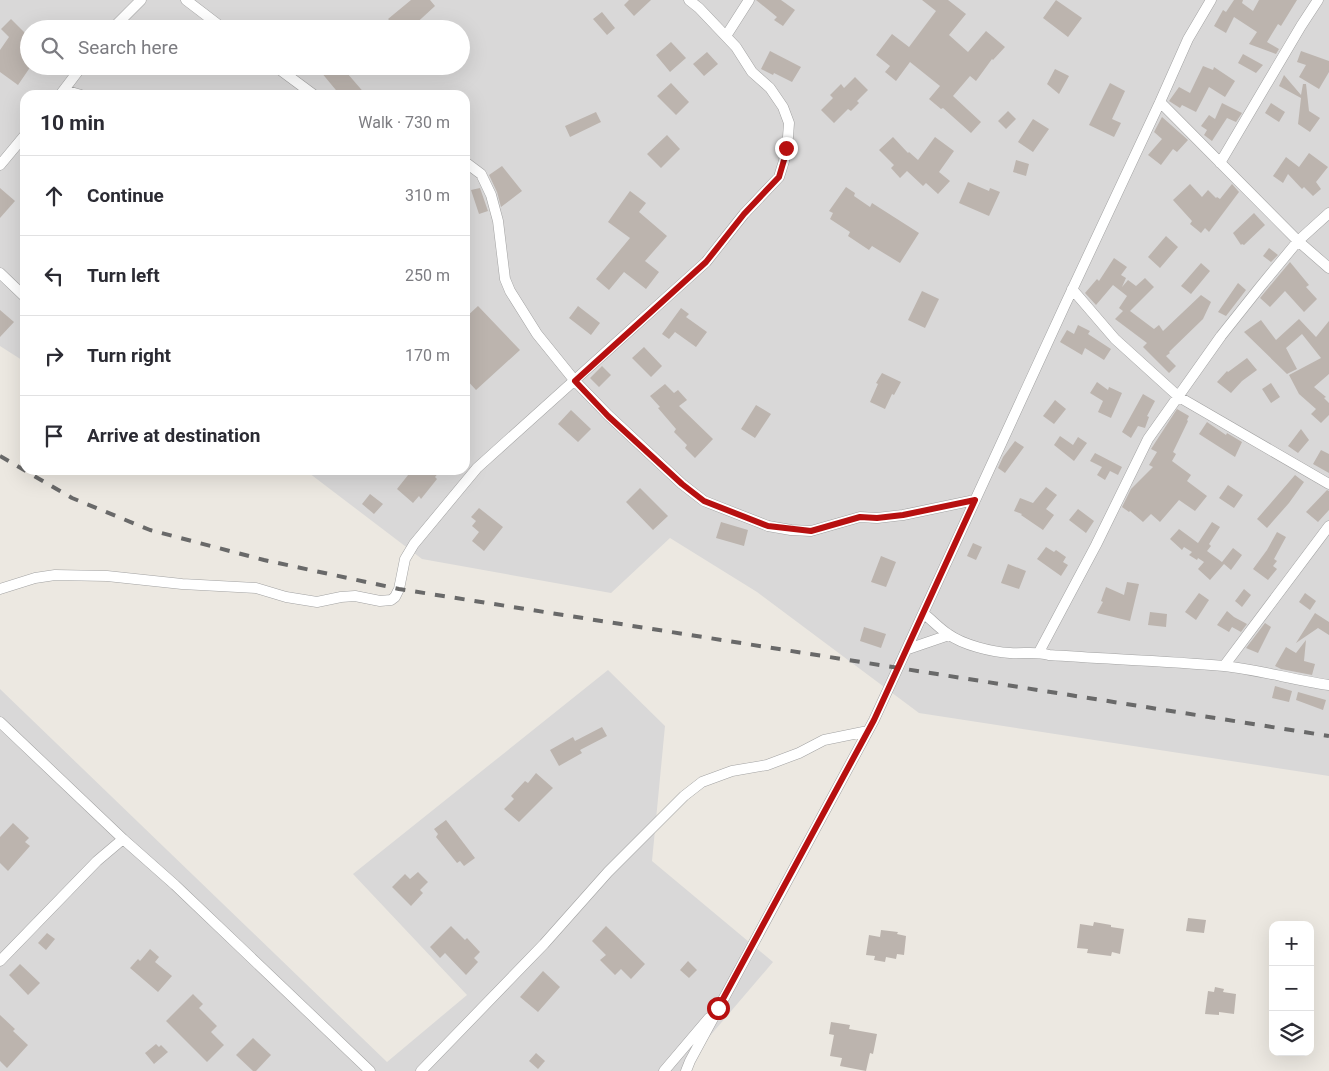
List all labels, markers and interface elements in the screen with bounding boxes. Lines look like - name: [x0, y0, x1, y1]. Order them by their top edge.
- search box: [20, 20, 470, 75]
- icon: search: [38, 34, 66, 62]
- text: Search here: [78, 36, 178, 59]
- text: 10 min: [40, 111, 105, 135]
- text: Walk · 730 m: [358, 113, 450, 132]
- route end: [775, 137, 798, 160]
- icon: ahead: [40, 182, 68, 210]
- text: Continue: [87, 184, 164, 207]
- text: 310 m: [405, 186, 450, 205]
- icon: left: [40, 262, 68, 290]
- text: Turn left: [87, 264, 160, 287]
- text: 250 m: [405, 266, 450, 285]
- icon: right: [40, 342, 68, 370]
- text: Turn right: [87, 344, 171, 367]
- text: 170 m: [405, 346, 450, 365]
- icon: arrive: [40, 422, 68, 450]
- text: Arrive at destination: [87, 424, 260, 447]
- map controls: [1269, 921, 1314, 1056]
- button: +: [1269, 921, 1314, 966]
- button: −: [1269, 966, 1314, 1011]
- route start: [707, 997, 730, 1020]
- button: layers: [1269, 1011, 1314, 1056]

